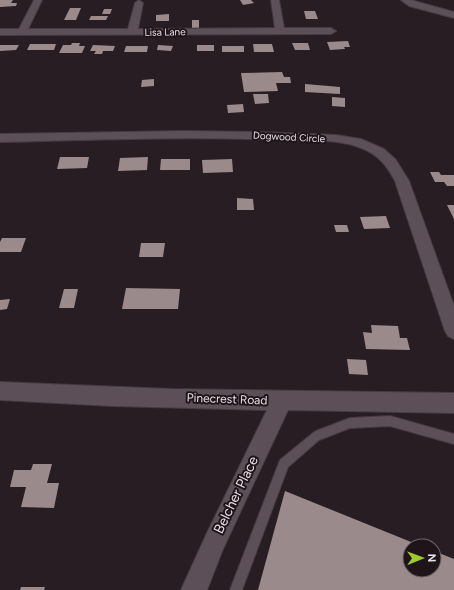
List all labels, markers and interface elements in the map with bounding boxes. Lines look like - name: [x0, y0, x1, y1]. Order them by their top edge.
- street label: Lisa Lane: [144, 25, 186, 39]
- street label: Dogwood Circle: [253, 129, 326, 145]
- street label: Pinecrest Road: [186, 391, 268, 407]
- street label: Belcher Place: [210, 453, 262, 536]
- north arrow: [402, 538, 442, 578]
- text: N: [425, 553, 438, 562]

